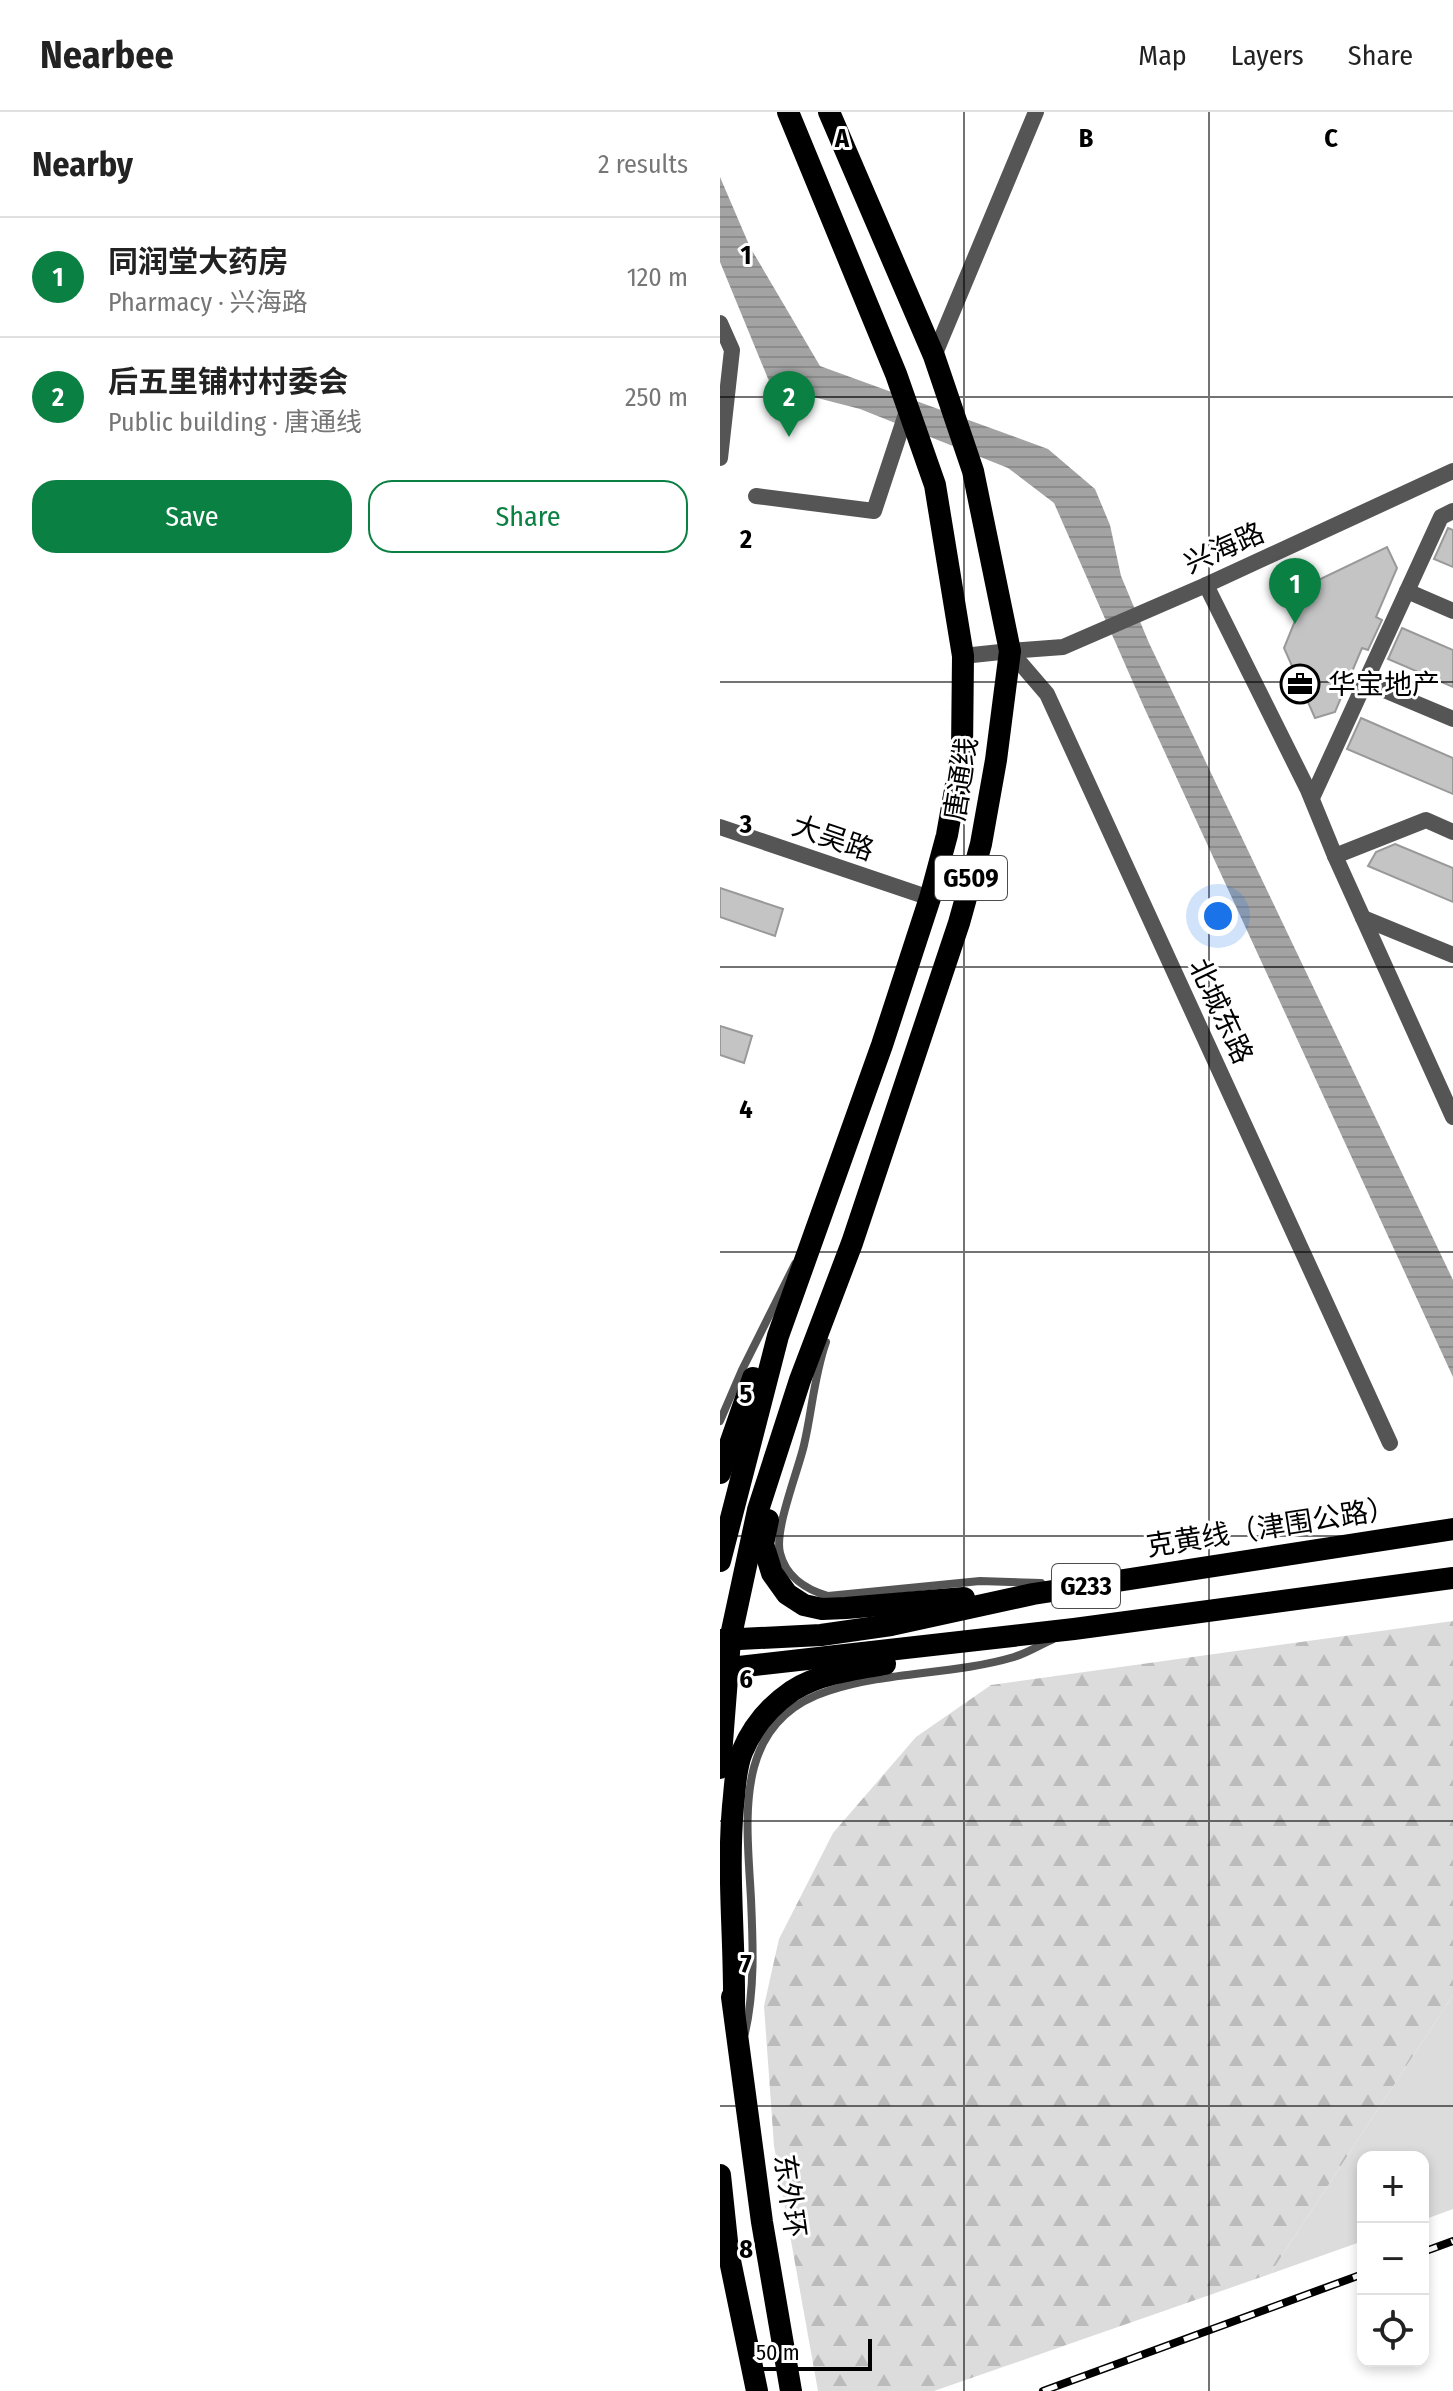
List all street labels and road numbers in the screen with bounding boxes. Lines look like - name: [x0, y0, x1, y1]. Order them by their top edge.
- street label: 兴海路: [1179, 516, 1269, 580]
- street label: 唐通线: [938, 735, 984, 823]
- street label: 大吴路: [788, 809, 878, 867]
- road number: G509: [935, 856, 1007, 900]
- street label: 北城东路: [1182, 953, 1260, 1069]
- street label: 克黄线（津围公路）: [1144, 1491, 1398, 1563]
- road number: G233: [1052, 1564, 1120, 1608]
- street label: 东外环: [768, 2152, 812, 2240]

